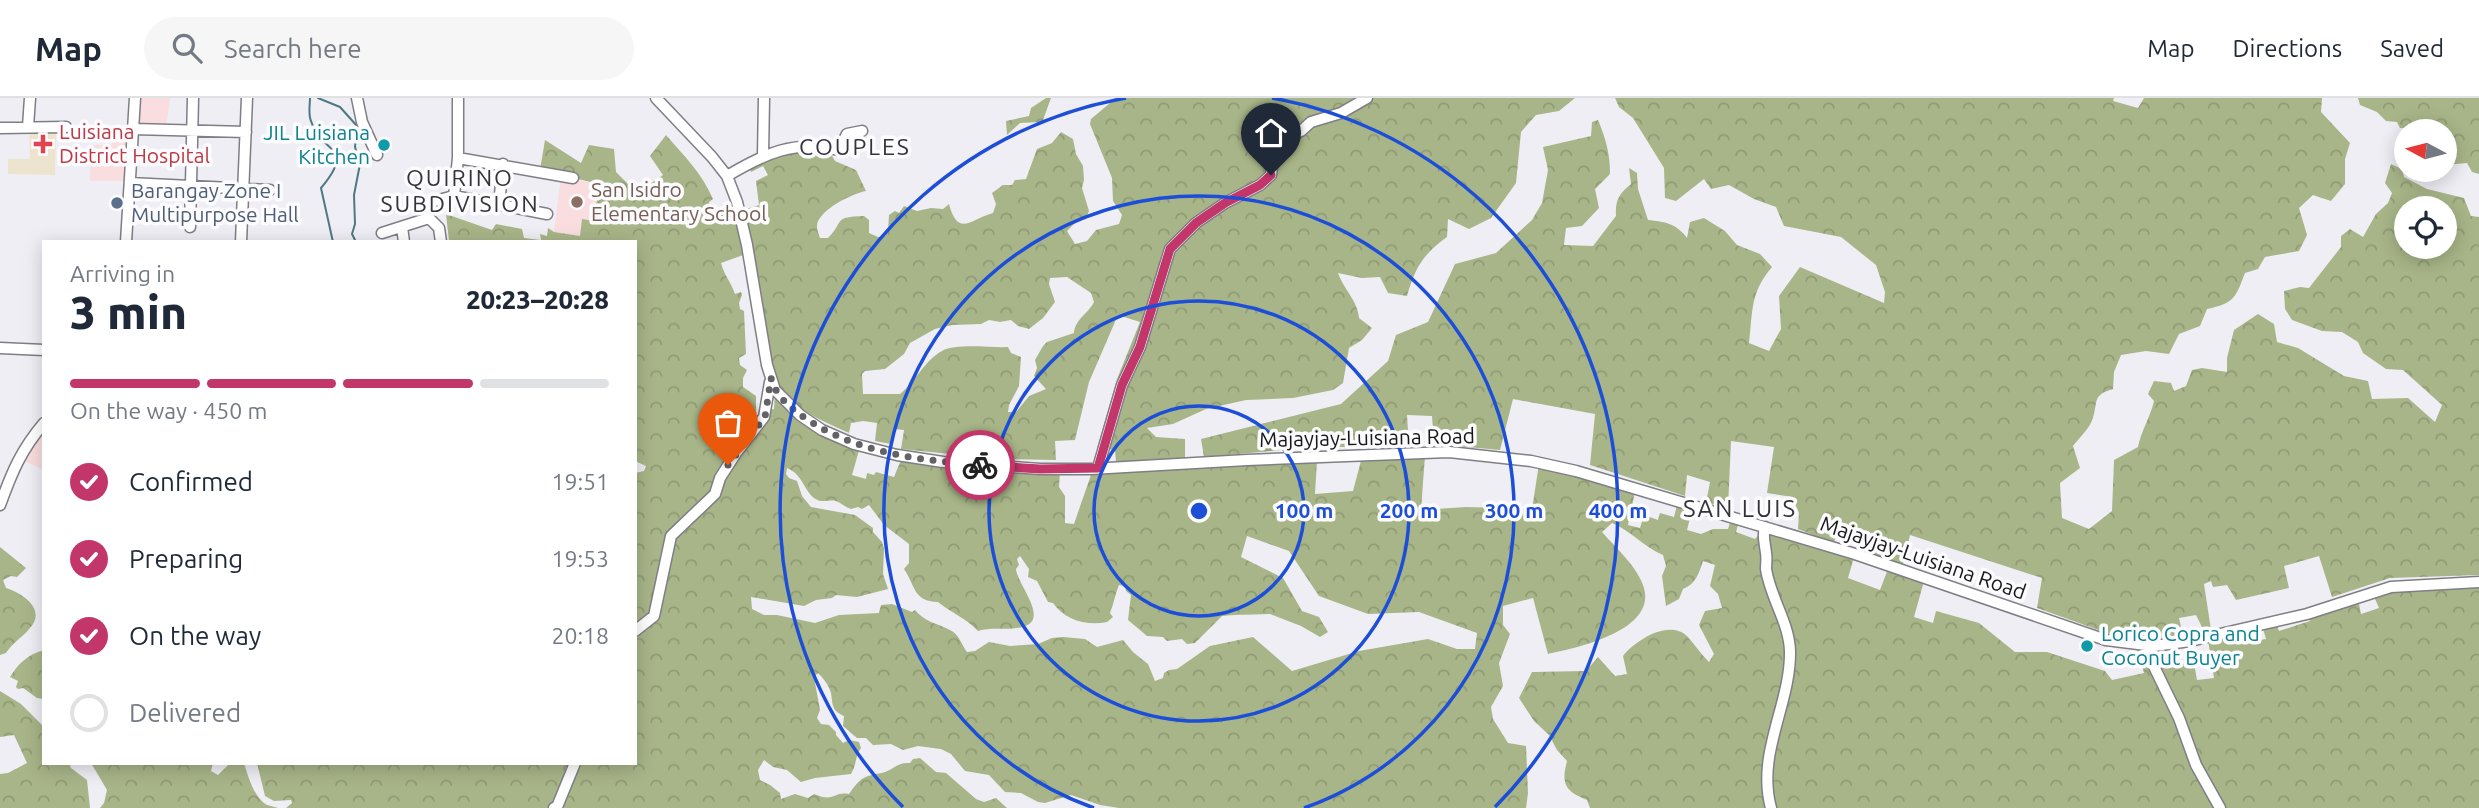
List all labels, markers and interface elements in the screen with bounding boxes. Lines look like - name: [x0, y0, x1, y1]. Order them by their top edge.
- search box: [144, 17, 634, 80]
- icon: search: [168, 29, 206, 67]
- text: Map: [35, 30, 102, 67]
- text: Search here: [224, 34, 362, 63]
- text: Map: [2147, 35, 2194, 62]
- text: Directions: [2232, 35, 2342, 62]
- text: Saved: [2380, 35, 2444, 62]
- pin: [1241, 103, 1301, 175]
- icon: home: [1252, 114, 1290, 152]
- place label: Luisiana District Hospital: [59, 119, 210, 167]
- north arrow: [2394, 119, 2457, 182]
- map controls: [2394, 119, 2457, 259]
- place label: JIL Luisiana Kitchen: [263, 120, 370, 168]
- marker: Luisiana District Hospital: [33, 134, 53, 154]
- district label: COUPLES: [799, 134, 911, 159]
- marker: JIL Luisiana Kitchen: [376, 137, 392, 153]
- district label: QUIRINO SUBDIVISION: [380, 165, 540, 216]
- place label: San Isidro Elementary School: [591, 177, 767, 225]
- place label: Barangay Zone I Multipurpose Hall: [131, 178, 299, 226]
- marker: San Isidro Elementary School: [569, 194, 585, 210]
- marker: Barangay Zone I Multipurpose Hall: [109, 195, 125, 211]
- button: locate: [2394, 196, 2457, 259]
- text: Arriving in: [70, 261, 175, 286]
- text: 20:23–20:28: [466, 285, 609, 314]
- text: 3 min: [70, 286, 187, 338]
- pin: [698, 393, 758, 465]
- text: On the way · 450 m: [70, 398, 267, 423]
- icon: bag: [709, 404, 747, 442]
- street label: Majayjay-Luisiana Road: [1259, 423, 1475, 451]
- courier: [945, 430, 1015, 500]
- icon: bike: [961, 446, 999, 484]
- icon: check: [70, 463, 108, 501]
- text: Confirmed: [129, 467, 253, 496]
- text: 19:51: [551, 469, 609, 494]
- district label: SAN LUIS: [1683, 495, 1797, 522]
- text: 100 m: [1275, 498, 1333, 522]
- text: 200 m: [1380, 498, 1438, 522]
- text: 300 m: [1485, 498, 1543, 522]
- text: 400 m: [1589, 498, 1647, 522]
- centre of rings: [1187, 499, 1211, 523]
- street label: Majayjay-Luisiana Road: [1817, 511, 2029, 604]
- icon: check: [70, 540, 108, 578]
- text: Preparing: [129, 544, 243, 573]
- text: 19:53: [551, 546, 609, 571]
- icon: check: [70, 617, 108, 655]
- text: On the way: [129, 621, 261, 650]
- place label: Lorico Copra and Coconut Buyer: [2101, 621, 2260, 669]
- text: 20:18: [551, 623, 609, 648]
- marker: Lorico Copra and Coconut Buyer: [2079, 638, 2095, 654]
- text: Delivered: [129, 698, 241, 727]

